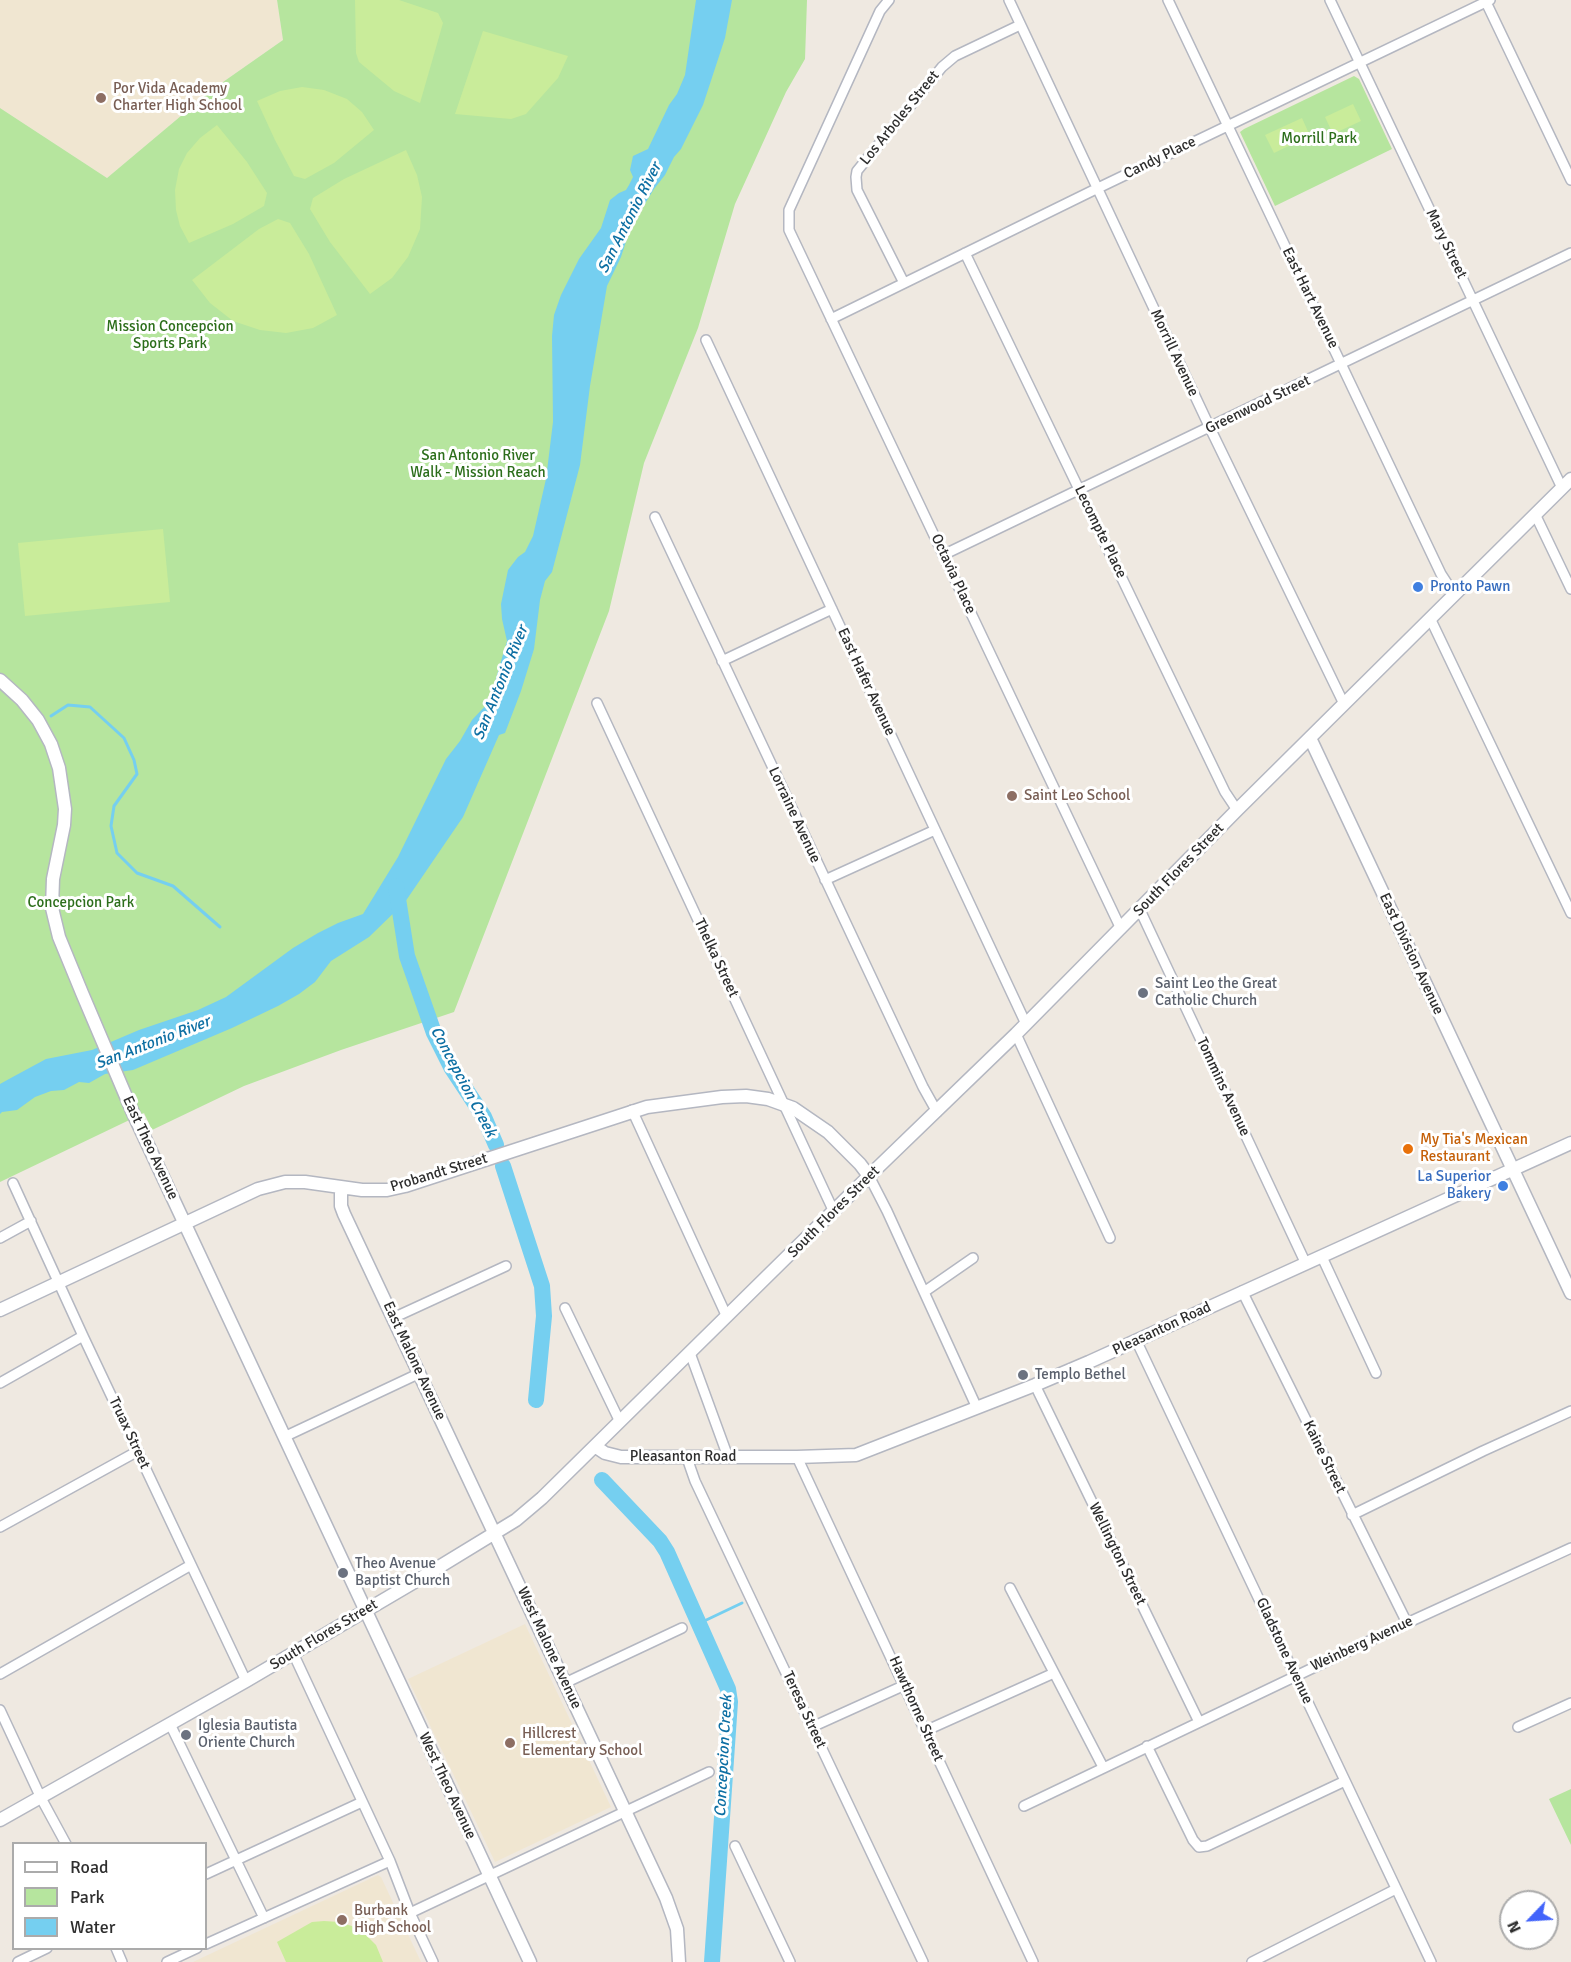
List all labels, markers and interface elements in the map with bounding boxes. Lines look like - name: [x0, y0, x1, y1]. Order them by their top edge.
- street label: Los Arboles Street: [856, 67, 944, 169]
- place label: Por Vida Academy Charter High School: [113, 80, 242, 115]
- marker: Por Vida Academy Charter High School: [94, 91, 108, 105]
- park label: Morrill Park: [1281, 130, 1357, 148]
- street label: Candy Place: [1121, 133, 1199, 183]
- water label: San Antonio River: [594, 160, 666, 276]
- street label: Mary Street: [1421, 206, 1471, 282]
- street label: East Hart Avenue: [1278, 245, 1342, 351]
- street label: Morrill Avenue: [1146, 307, 1202, 399]
- park label: Mission Concepcion Sports Park: [106, 318, 234, 353]
- street label: Greenwood Street: [1203, 372, 1313, 438]
- park label: San Antonio River Walk - Mission Reach: [410, 447, 546, 482]
- street label: Lecompte Place: [1070, 483, 1130, 581]
- street label: Octavia Place: [927, 531, 979, 617]
- place label: Pronto Pawn: [1430, 578, 1510, 596]
- marker: Pronto Pawn: [1411, 580, 1425, 594]
- water label: San Antonio River: [469, 623, 533, 743]
- street label: East Hafer Avenue: [833, 625, 899, 739]
- street label: Lorraine Avenue: [764, 764, 824, 866]
- place label: Saint Leo School: [1024, 787, 1130, 805]
- marker: Saint Leo School: [1005, 789, 1019, 803]
- street label: South Flores Street: [1130, 820, 1228, 920]
- street label: East Division Avenue: [1375, 890, 1447, 1018]
- park label: Concepcion Park: [28, 894, 134, 912]
- street label: Thelka Street: [690, 916, 742, 1000]
- place label: Saint Leo the Great Catholic Church: [1155, 975, 1277, 1010]
- marker: Saint Leo the Great Catholic Church: [1136, 986, 1150, 1000]
- water label: San Antonio River: [93, 1012, 213, 1074]
- water label: Concepcion Creek: [426, 1023, 500, 1141]
- street label: Tommins Avenue: [1192, 1035, 1254, 1139]
- street label: East Theo Avenue: [118, 1093, 182, 1203]
- place label: My Tia's Mexican Restaurant: [1420, 1131, 1528, 1166]
- marker: My Tia's Mexican Restaurant: [1401, 1142, 1415, 1156]
- street label: Probandt Street: [388, 1150, 490, 1196]
- street label: South Flores Street: [784, 1162, 884, 1262]
- place label: La Superior Bakery: [1417, 1168, 1491, 1203]
- marker: La Superior Bakery: [1496, 1179, 1510, 1193]
- street label: Pleasanton Road: [1110, 1298, 1214, 1360]
- street label: East Malone Avenue: [379, 1299, 449, 1423]
- place label: Templo Bethel: [1035, 1366, 1126, 1384]
- marker: Templo Bethel: [1016, 1368, 1030, 1382]
- street label: Truax Street: [105, 1394, 153, 1472]
- street label: Kaine Street: [1299, 1418, 1349, 1496]
- street label: Pleasanton Road: [630, 1448, 736, 1466]
- street label: Wellington Street: [1084, 1500, 1150, 1608]
- place label: Theo Avenue Baptist Church: [355, 1555, 450, 1590]
- marker: Theo Avenue Baptist Church: [336, 1566, 350, 1580]
- street label: West Malone Avenue: [513, 1584, 585, 1712]
- street label: Gladstone Avenue: [1252, 1595, 1316, 1707]
- street label: South Flores Street: [267, 1596, 381, 1674]
- street label: Weinberg Avenue: [1308, 1612, 1416, 1676]
- street label: Hawthorne Street: [885, 1654, 947, 1764]
- street label: Teresa Street: [778, 1669, 830, 1751]
- water label: Concepcion Creek: [711, 1694, 737, 1818]
- place label: Iglesia Bautista Oriente Church: [198, 1717, 297, 1752]
- place label: Hillcrest Elementary School: [522, 1725, 643, 1760]
- marker: Iglesia Bautista Oriente Church: [179, 1728, 193, 1742]
- street label: West Theo Avenue: [414, 1730, 480, 1842]
- marker: Hillcrest Elementary School: [503, 1736, 517, 1750]
- legend: [12, 1842, 207, 1950]
- text: Road: [70, 1856, 109, 1878]
- text: Park: [70, 1886, 105, 1908]
- north arrow: [1499, 1890, 1559, 1950]
- place label: Burbank High School: [354, 1902, 431, 1937]
- marker: Burbank High School: [335, 1913, 349, 1927]
- text: Water: [70, 1916, 115, 1938]
- text: N: [1503, 1917, 1526, 1936]

